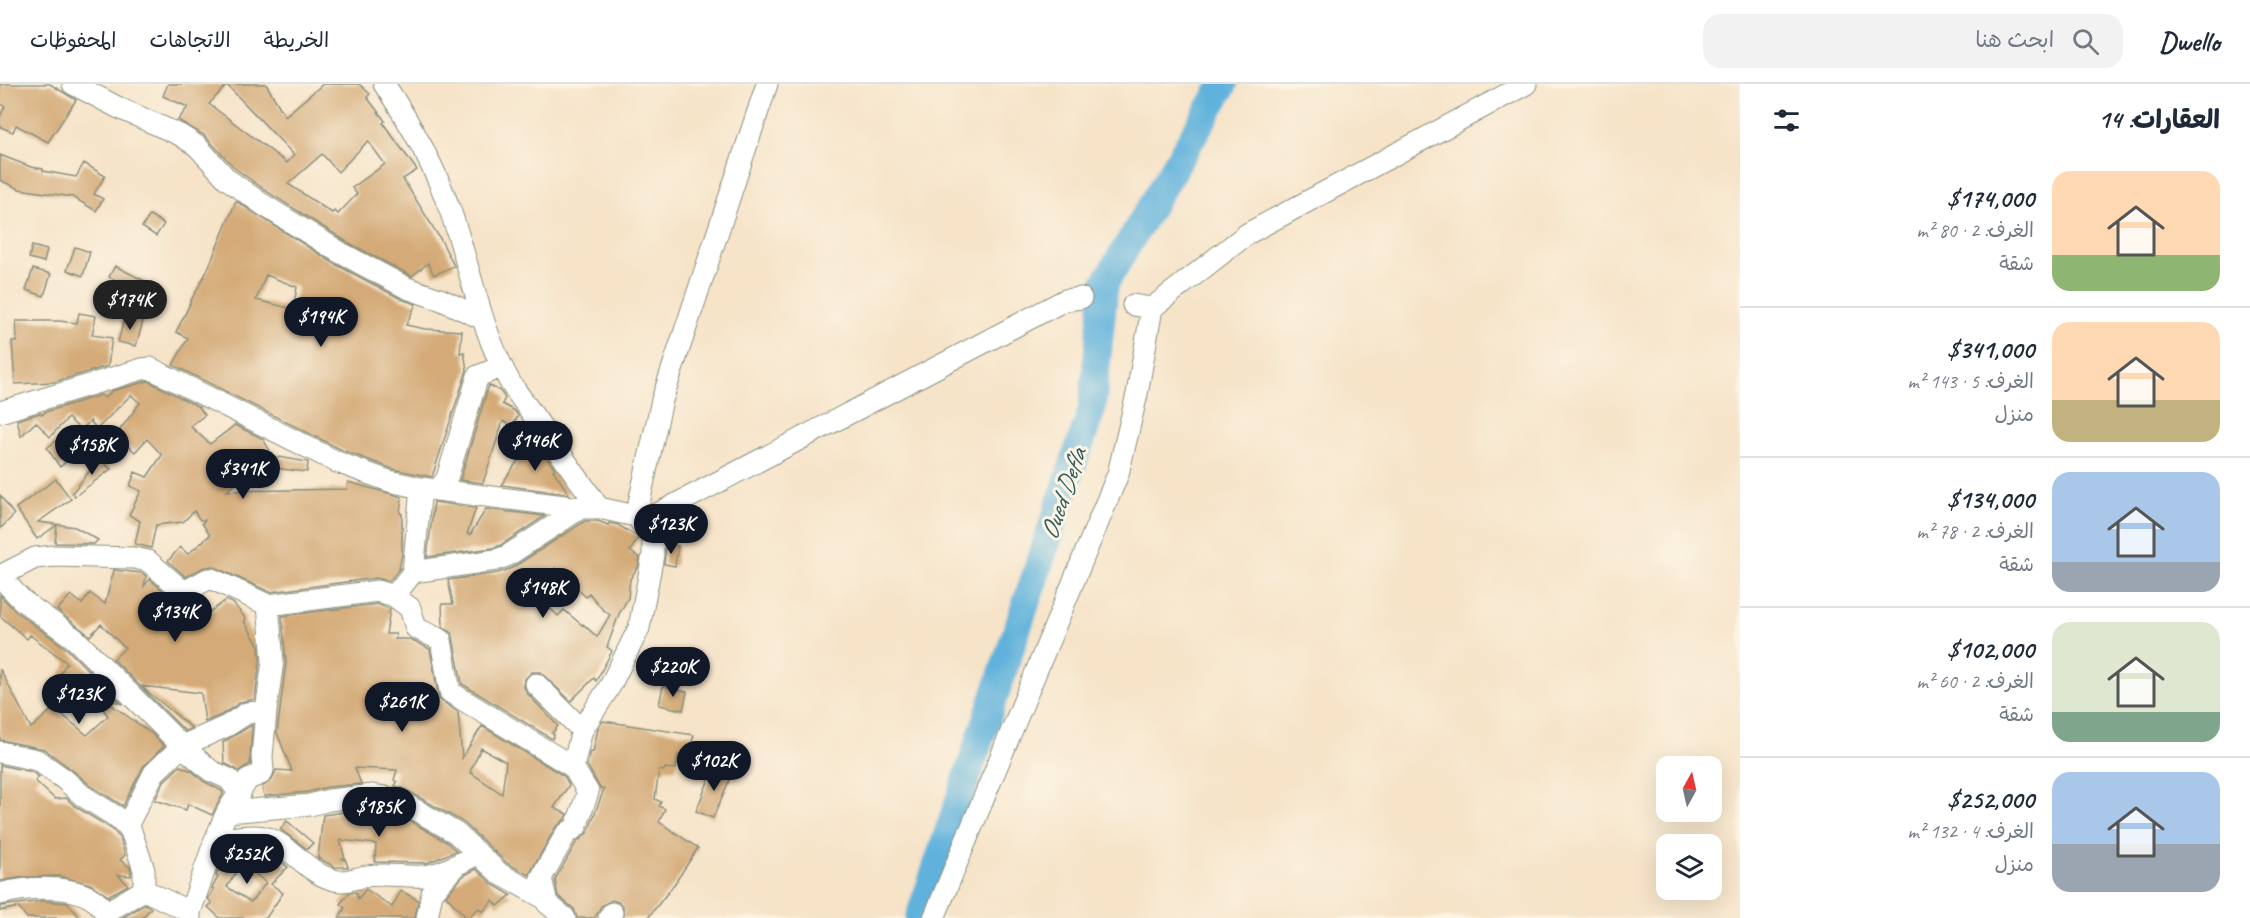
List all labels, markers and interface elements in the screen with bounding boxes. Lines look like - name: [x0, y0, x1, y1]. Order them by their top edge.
- search box: [1703, 14, 2123, 68]
- text: Dwello: [2159, 24, 2220, 59]
- icon: search: [2069, 25, 2102, 58]
- text: ابحث هنا: [1975, 26, 2054, 54]
- text: المحفوظات: [30, 27, 116, 53]
- text: الاتجاهات: [149, 27, 231, 53]
- text: الخريطة: [264, 27, 329, 53]
- text: العقارات: 14: [2098, 103, 2220, 136]
- icon: filters: [1770, 104, 1803, 137]
- text: $174,000: [1947, 182, 2034, 215]
- icon: home: [2100, 195, 2172, 267]
- text: الغرف: 2 · 80 m²: [1916, 218, 2034, 243]
- text: شقة: [1999, 251, 2034, 276]
- pin: $174K: [88, 280, 172, 331]
- text: $174K: [107, 287, 153, 312]
- pin: $194K: [279, 297, 363, 348]
- text: $194K: [298, 304, 344, 329]
- text: $341,000: [1947, 333, 2034, 366]
- icon: home: [2100, 346, 2172, 418]
- text: الغرف: 5 · 143 m²: [1907, 369, 2034, 394]
- text: منزل: [1995, 402, 2034, 427]
- pin: $146K: [493, 421, 577, 472]
- pin: $158K: [50, 425, 134, 476]
- text: $146K: [512, 428, 558, 453]
- text: $158K: [69, 432, 115, 457]
- water label: Oued Defla: [1032, 442, 1095, 544]
- pin: $341K: [201, 449, 285, 500]
- text: $341K: [220, 456, 266, 481]
- text: $134,000: [1947, 483, 2034, 516]
- icon: home: [2100, 496, 2172, 568]
- pin: $123K: [629, 504, 713, 555]
- text: $123K: [648, 511, 694, 536]
- text: الغرف: 2 · 78 m²: [1916, 519, 2034, 544]
- text: شقة: [1999, 552, 2034, 577]
- pin: $148K: [501, 568, 585, 619]
- text: $148K: [520, 575, 566, 600]
- pin: $134K: [133, 592, 217, 643]
- text: $134K: [152, 599, 198, 624]
- text: $102,000: [1947, 633, 2034, 666]
- icon: home: [2100, 646, 2172, 718]
- pin: $220K: [631, 647, 715, 698]
- text: $220K: [650, 654, 696, 679]
- text: الغرف: 2 · 60 m²: [1916, 669, 2034, 694]
- pin: $123K: [37, 674, 121, 725]
- text: $123K: [56, 681, 102, 706]
- pin: $261K: [360, 682, 444, 733]
- text: $261K: [379, 689, 425, 714]
- text: شقة: [1999, 702, 2034, 727]
- pin: $102K: [672, 741, 756, 792]
- text: $102K: [691, 748, 737, 773]
- north arrow: [1656, 756, 1722, 822]
- map controls: [1656, 756, 1722, 900]
- text: $252,000: [1947, 783, 2034, 816]
- pin: $185K: [337, 787, 421, 838]
- text: $185K: [356, 794, 402, 819]
- icon: home: [2100, 796, 2172, 868]
- text: الغرف: 4 · 132 m²: [1907, 819, 2034, 844]
- pin: $252K: [205, 834, 289, 885]
- button: layers: [1656, 834, 1722, 900]
- text: $252K: [224, 841, 270, 866]
- text: منزل: [1995, 852, 2034, 877]

